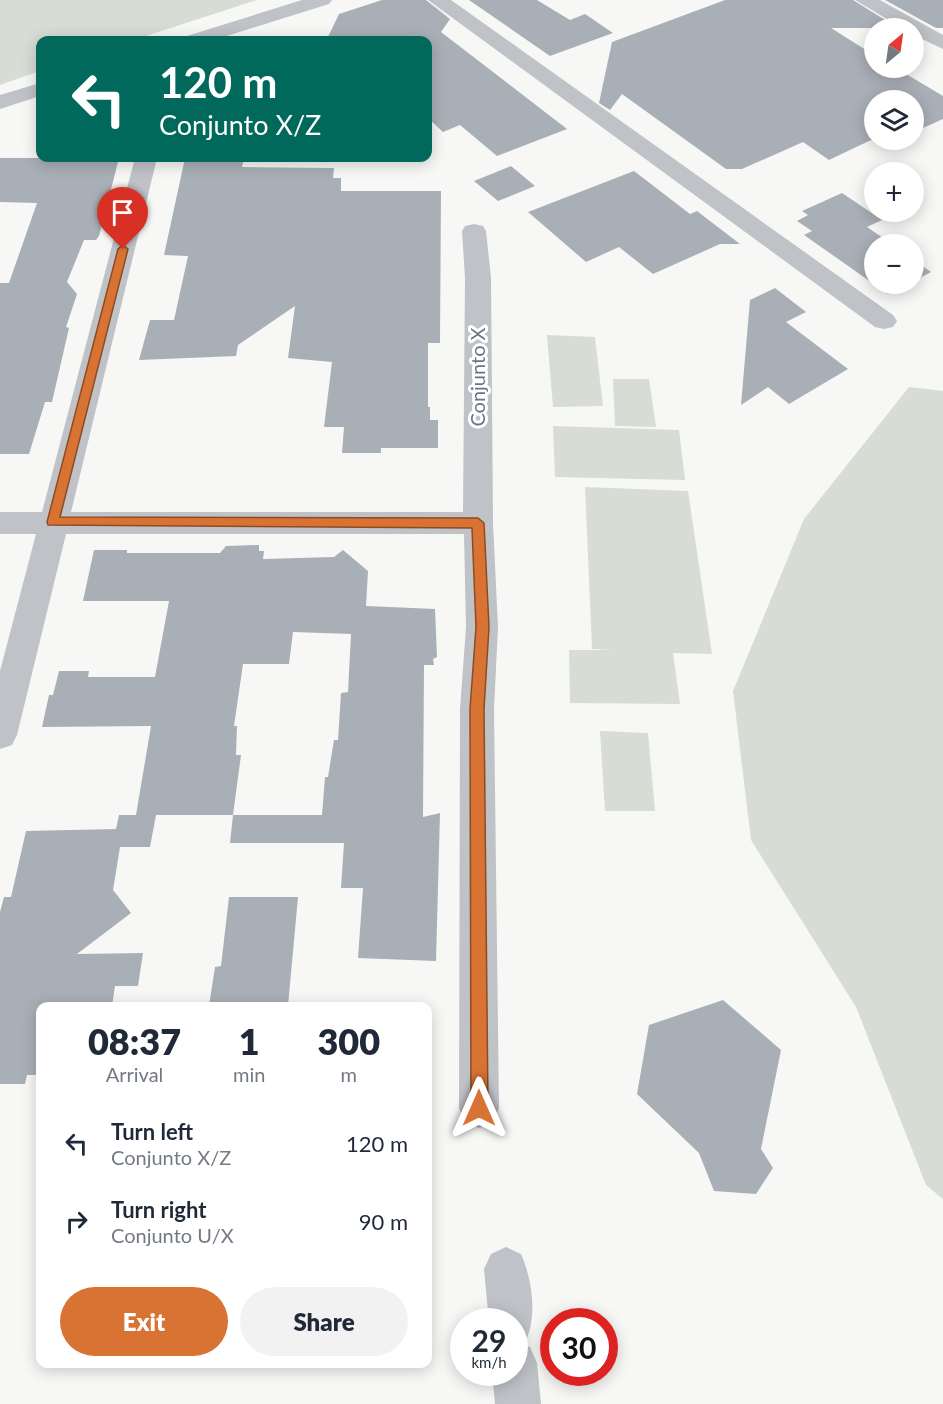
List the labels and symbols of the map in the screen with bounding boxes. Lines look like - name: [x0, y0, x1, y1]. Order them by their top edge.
- north arrow: [864, 18, 924, 78]
- pin: [97, 187, 148, 249]
- street label: Conjunto X: [465, 327, 489, 427]
- position arrow: [447, 1076, 511, 1140]
- speed limit sign: 30: [540, 1308, 618, 1386]

